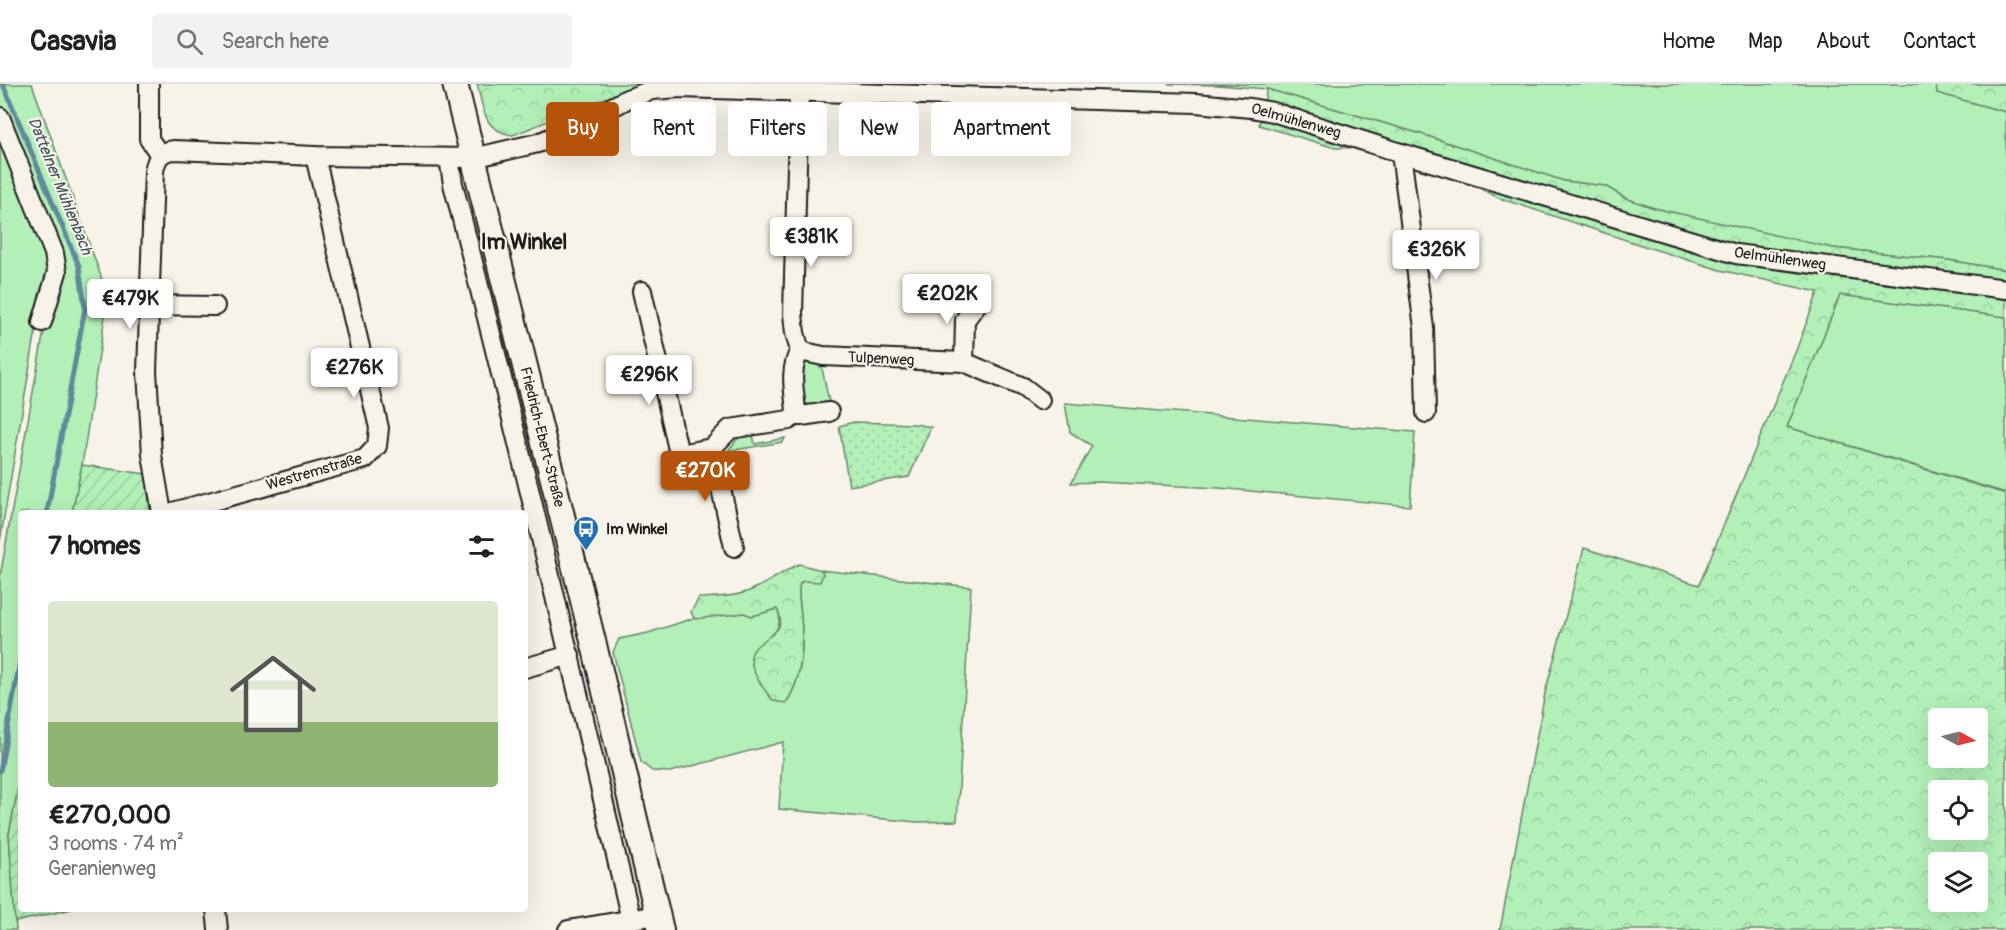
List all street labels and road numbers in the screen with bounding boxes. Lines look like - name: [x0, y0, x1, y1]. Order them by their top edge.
- street label: Oelmühlenweg: [1249, 99, 1343, 143]
- street label: Oelmühlenweg: [1733, 243, 1827, 275]
- street label: Tulpenweg: [847, 348, 915, 370]
- street label: Friedrich-Ebert-Straße: [515, 365, 569, 510]
- street label: Westremstraße: [264, 449, 365, 495]

